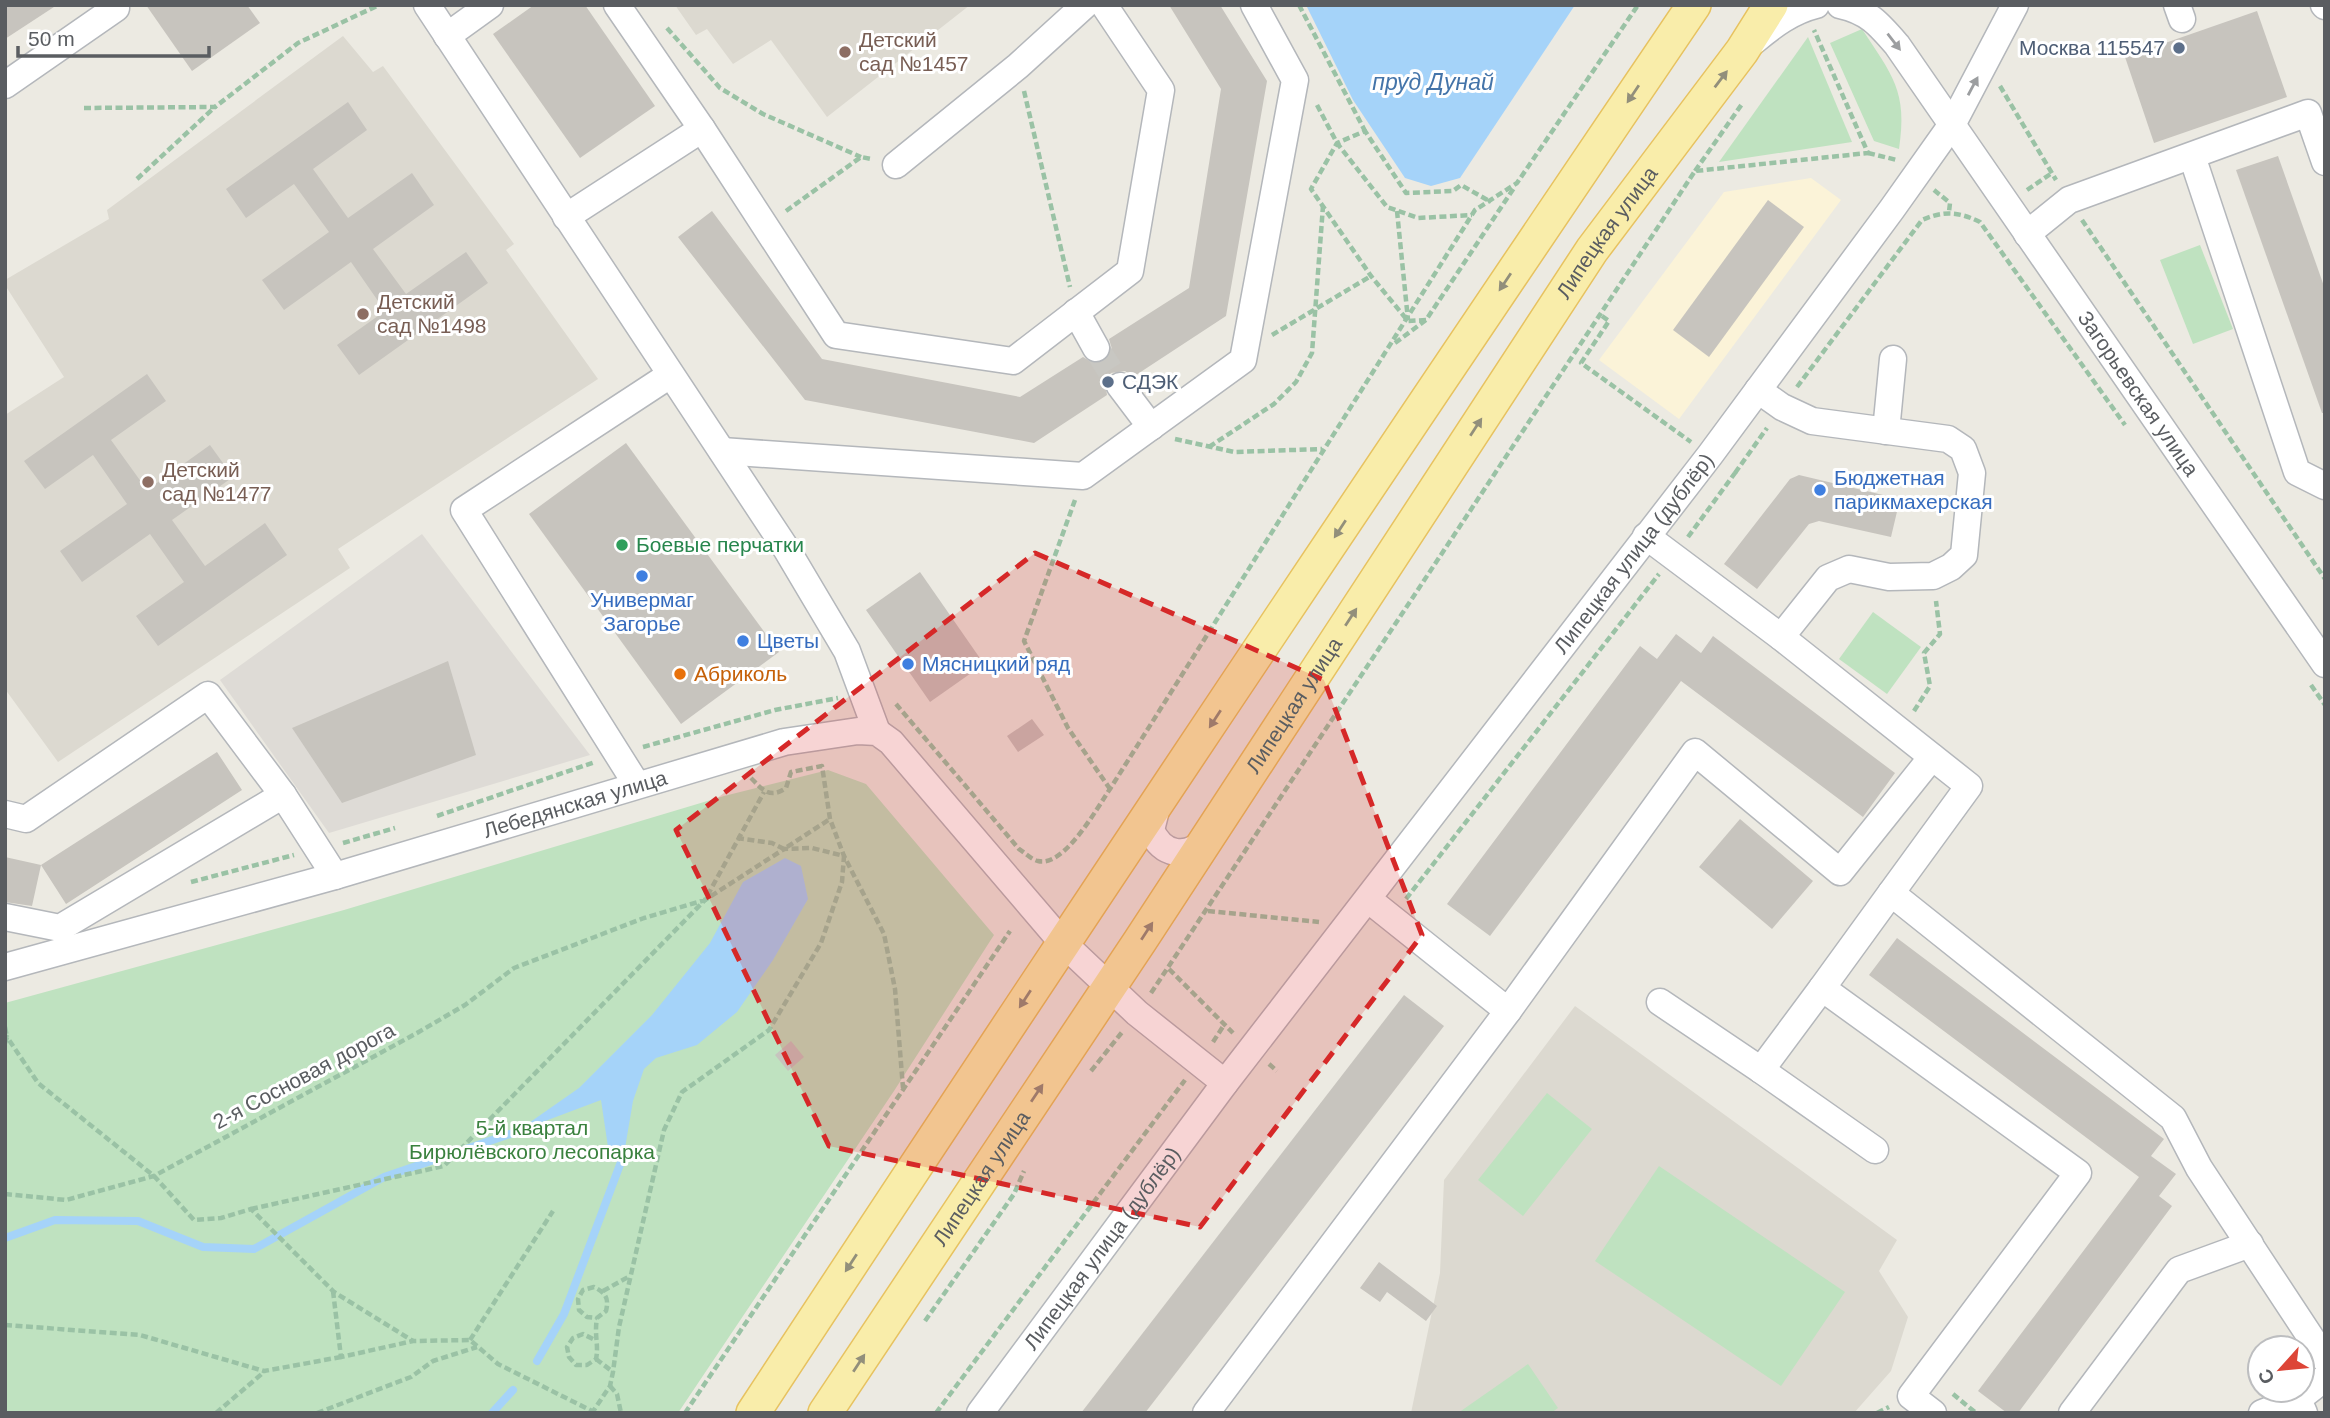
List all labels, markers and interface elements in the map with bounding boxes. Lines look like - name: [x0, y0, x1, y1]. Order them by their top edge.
- scale bar: [18, 14, 208, 58]
- text: 50 m: [28, 27, 75, 50]
- place label: Детский сад №1457: [859, 28, 969, 75]
- one-way arrow: [1887, 33, 1902, 51]
- place label: Москва 115547: [2019, 36, 2165, 59]
- marker: Москва 115547: [2171, 40, 2187, 56]
- marker: Детский сад №1457: [837, 44, 853, 60]
- water label: пруд Дунай: [1372, 69, 1494, 95]
- one-way arrow: [1714, 70, 1729, 88]
- one-way arrow: [1966, 75, 1978, 95]
- one-way arrow: [1626, 85, 1640, 103]
- street label: Липецкая улица: [1552, 162, 1662, 303]
- one-way arrow: [1499, 272, 1512, 292]
- place label: Детский сад №1498: [377, 290, 487, 337]
- marker: Детский сад №1498: [355, 306, 371, 322]
- street label: Загорьевская улица: [2073, 306, 2204, 480]
- place label: СДЭК: [1122, 370, 1179, 393]
- marker: СДЭК: [1100, 374, 1116, 390]
- one-way arrow: [1469, 418, 1483, 436]
- street label: Липецкая улица (дублёр): [1549, 449, 1718, 658]
- place label: Детский сад №1477: [162, 458, 272, 505]
- place label: Бюджетная парикмахерская: [1834, 466, 1993, 513]
- marker: Детский сад №1477: [140, 474, 156, 490]
- marker: Бюджетная парикмахерская: [1812, 482, 1828, 498]
- one-way arrow: [1334, 520, 1347, 539]
- place label: Боевые перчатки: [636, 533, 804, 556]
- marker: Боевые перчатки: [614, 537, 630, 553]
- marker: Универмаг Загорье: [634, 568, 650, 584]
- place label: Универмаг Загорье: [590, 588, 694, 635]
- one-way arrow: [1345, 608, 1358, 627]
- place label: Цветы: [757, 629, 819, 652]
- marker: Цветы: [735, 633, 751, 649]
- street label: Липецкая улица: [1241, 633, 1346, 777]
- place label: Мясницкий ряд: [922, 652, 1070, 675]
- marker: Мясницкий ряд: [900, 656, 916, 672]
- place label: Абриколь: [694, 662, 787, 685]
- marker: Абриколь: [672, 666, 688, 682]
- one-way arrow: [1208, 709, 1221, 729]
- street label: Лебедянская улица: [481, 766, 670, 842]
- one-way arrow: [1140, 921, 1153, 941]
- one-way arrow: [1018, 989, 1031, 1009]
- street label: 2-я Сосновая дорога: [209, 1018, 399, 1133]
- one-way arrow: [1030, 1084, 1044, 1102]
- street label: Липецкая улица: [928, 1106, 1034, 1250]
- park label: 5-й квартал Бирюлёвского лесопарка: [409, 1116, 655, 1163]
- street label: Липецкая улица (дублёр): [1019, 1142, 1185, 1354]
- one-way arrow: [845, 1254, 858, 1273]
- north arrow: [2246, 1334, 2316, 1404]
- one-way arrow: [852, 1354, 865, 1373]
- text: С: [2254, 1365, 2279, 1387]

